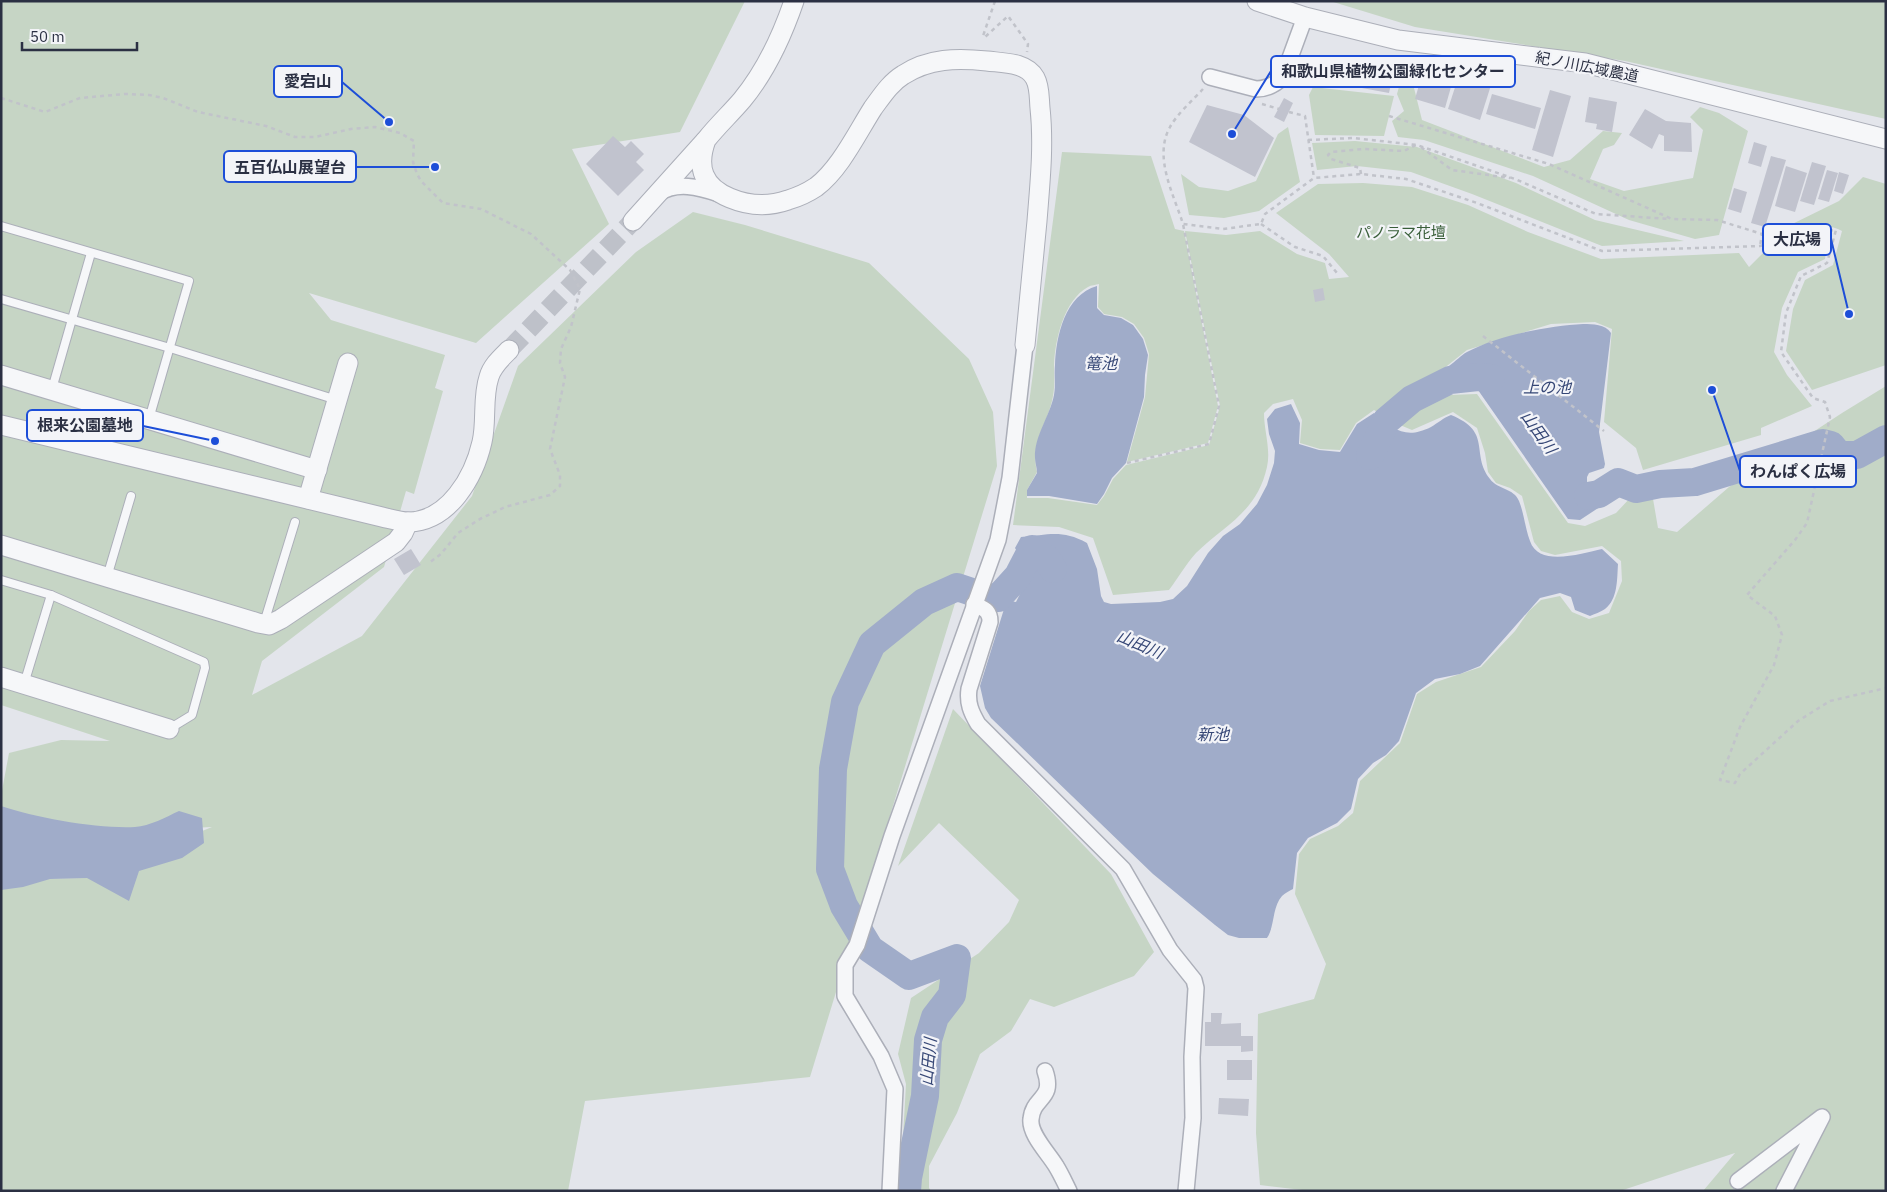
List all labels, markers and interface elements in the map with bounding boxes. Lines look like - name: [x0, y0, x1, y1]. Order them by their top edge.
- scale bar: [22, 20, 138, 52]
- text: 50 m: [30, 27, 65, 46]
- street label: 紀ノ川広域農道: [1534, 47, 1640, 86]
- callout: 和歌山県植物公園緑化センター: [1271, 56, 1515, 87]
- text: 和歌山県植物公園緑化センター: [1281, 61, 1505, 81]
- callout: 愛宕山: [274, 66, 342, 97]
- text: 愛宕山: [284, 71, 332, 91]
- callout: 五百仏山展望台: [224, 151, 356, 182]
- text: 五百仏山展望台: [234, 157, 346, 177]
- park label: パノラマ花壇: [1356, 223, 1446, 242]
- callout: 大広場: [1763, 224, 1831, 255]
- text: 大広場: [1773, 229, 1821, 249]
- water label: 篭池: [1085, 353, 1119, 373]
- water label: 上の池: [1523, 377, 1573, 397]
- water label: 山田川: [1517, 407, 1562, 459]
- callout: 根来公園墓地: [27, 410, 143, 441]
- text: 根来公園墓地: [37, 415, 133, 435]
- callout: わんぱく広場: [1740, 456, 1856, 487]
- text: わんぱく広場: [1750, 461, 1846, 481]
- water label: 山田川: [1114, 625, 1168, 663]
- water label: 新池: [1197, 724, 1231, 744]
- water label: 山田川: [916, 1035, 940, 1087]

